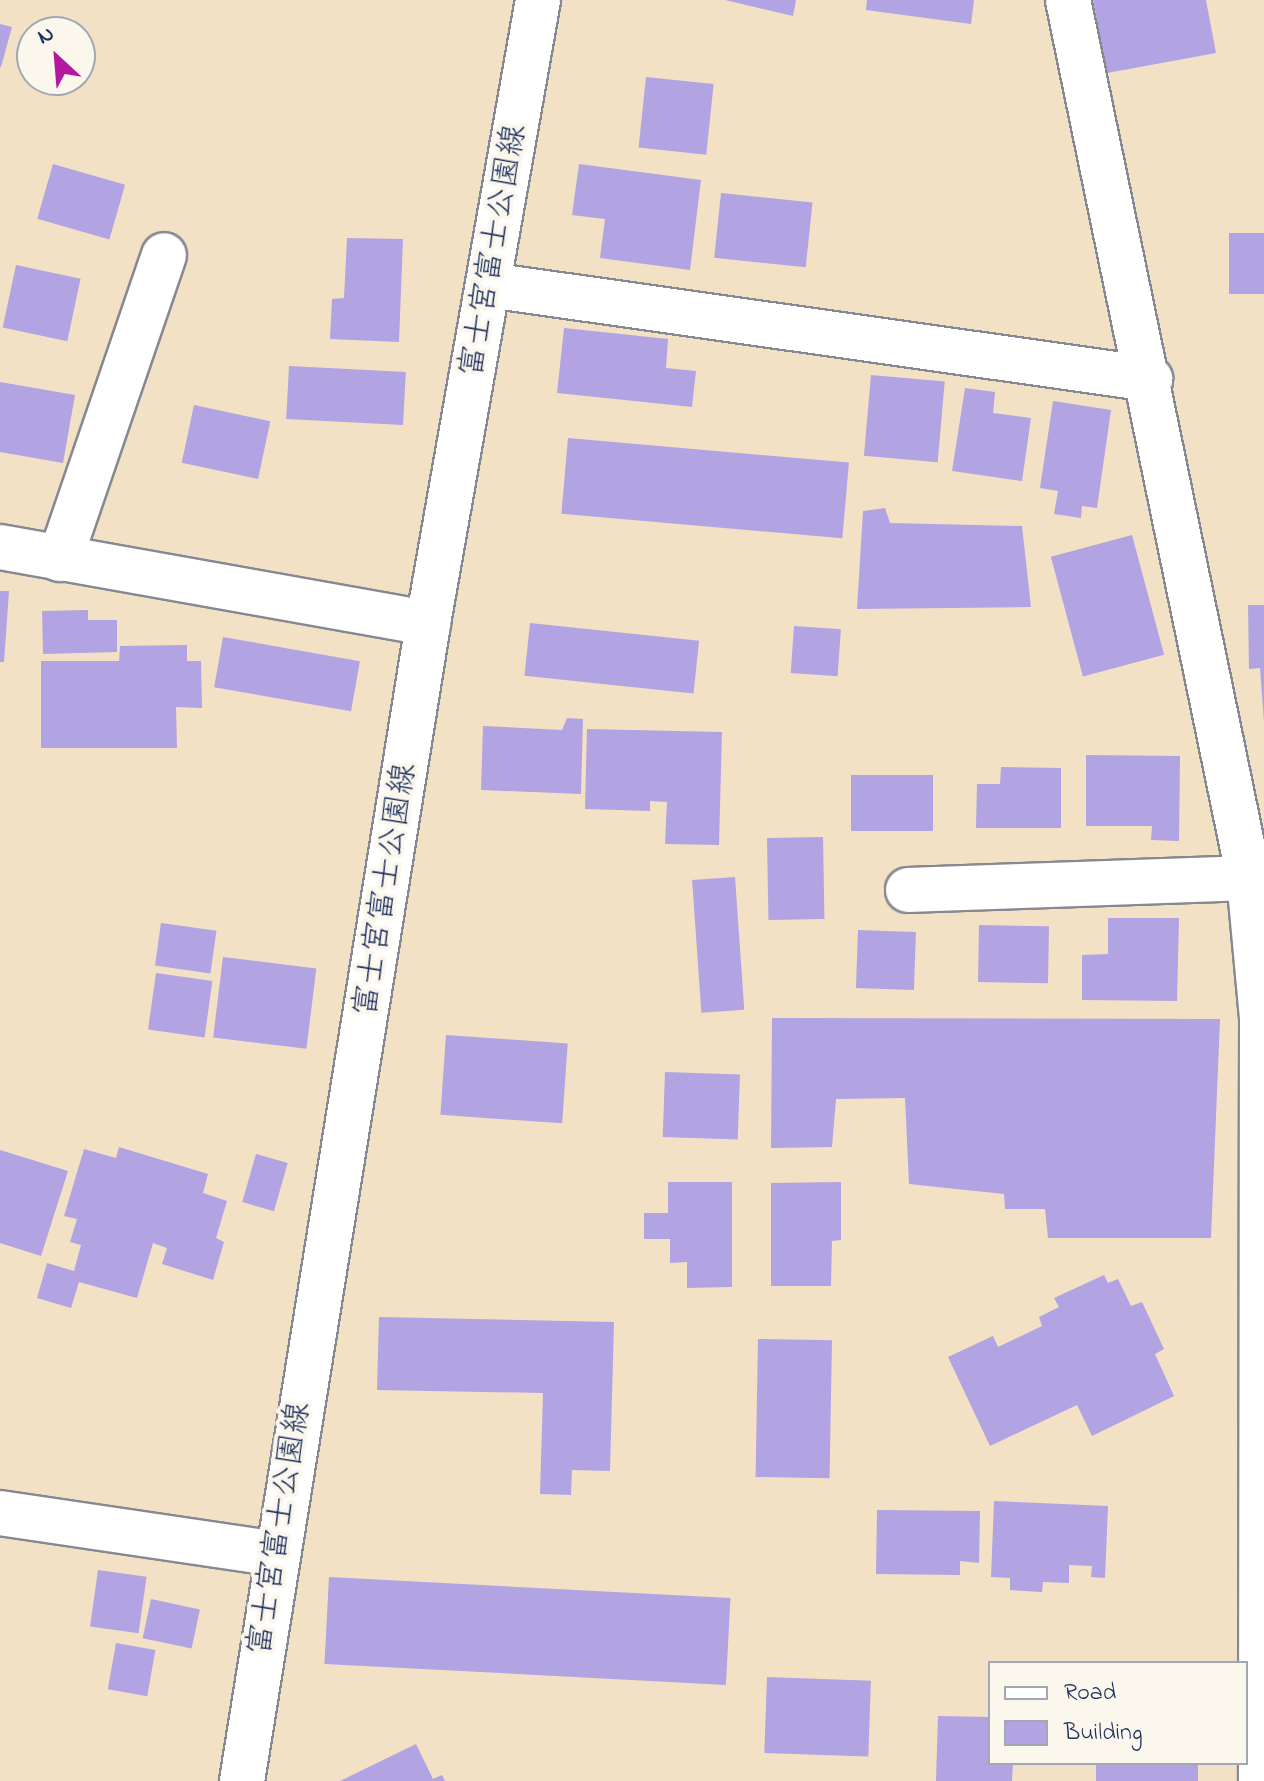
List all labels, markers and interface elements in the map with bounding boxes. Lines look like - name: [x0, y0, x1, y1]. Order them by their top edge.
- north arrow: [16, 16, 96, 96]
- text: N: [33, 19, 60, 54]
- street label: 富士宮富士公園線: [454, 122, 536, 380]
- street label: 富士宮富士公園線: [348, 761, 426, 1019]
- street label: 富士宮富士公園線: [242, 1400, 320, 1658]
- legend: [988, 1661, 1248, 1765]
- text: Road: [1064, 1676, 1116, 1711]
- text: Building: [1064, 1716, 1143, 1751]

